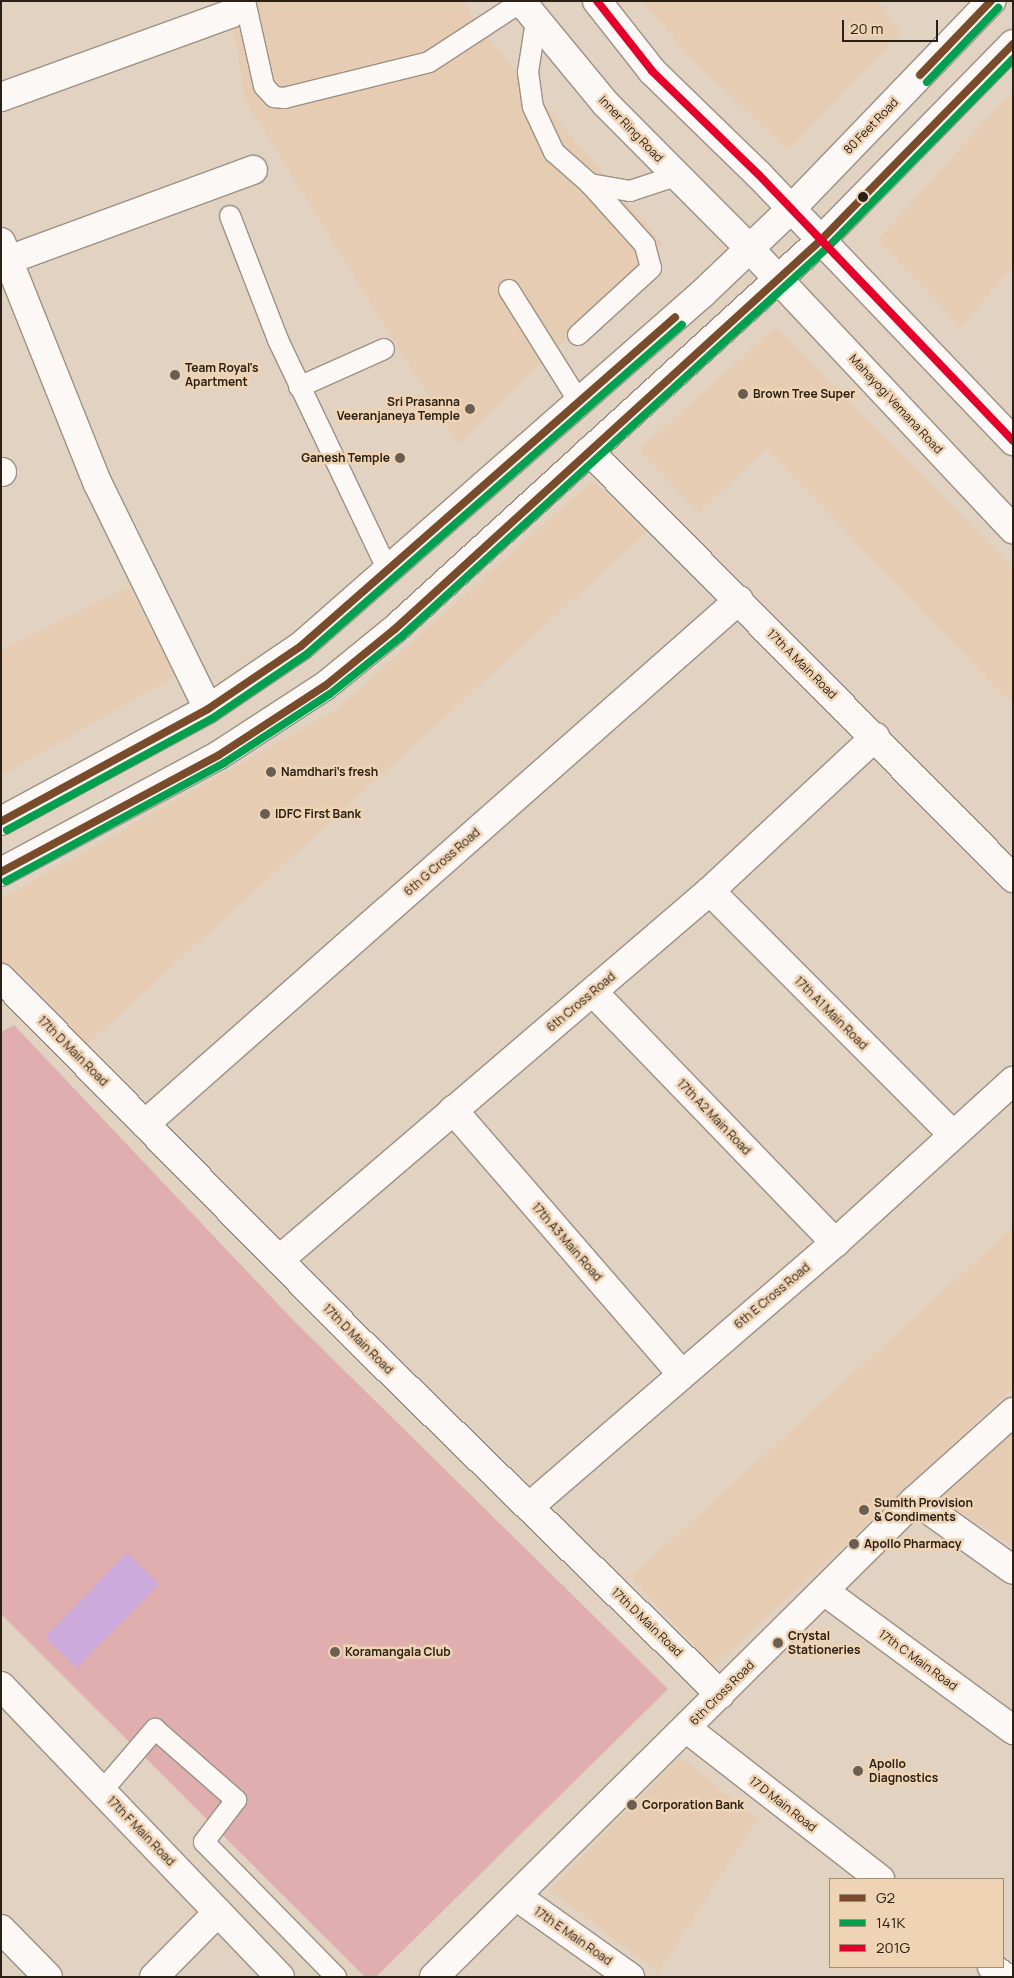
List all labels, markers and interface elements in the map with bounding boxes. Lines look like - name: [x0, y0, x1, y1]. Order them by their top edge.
- scale bar: [844, 10, 940, 42]
- text: 20 m: [850, 18, 883, 39]
- street label: Inner Ring Road: [596, 93, 666, 165]
- street label: 80 Feet Road: [841, 95, 901, 157]
- unlabelled marker: [858, 192, 868, 202]
- street label: Mahayogi Vemana Road: [846, 351, 946, 457]
- place label: Team Royal's Apartment: [185, 361, 258, 389]
- marker: Team Royal's Apartment: [169, 369, 181, 381]
- place label: Brown Tree Super: [753, 387, 855, 401]
- marker: Brown Tree Super: [737, 388, 749, 400]
- place label: Sri Prasanna Veeranjaneya Temple: [337, 395, 460, 423]
- marker: Sri Prasanna Veeranjaneya Temple: [464, 403, 476, 415]
- place label: Ganesh Temple: [301, 451, 390, 465]
- marker: Ganesh Temple: [394, 452, 406, 464]
- street label: 17th A Main Road: [764, 626, 840, 702]
- place label: Namdhari's fresh: [281, 765, 378, 779]
- marker: Namdhari's fresh: [265, 766, 277, 778]
- place label: IDFC First Bank: [275, 807, 361, 821]
- marker: IDFC First Bank: [259, 808, 271, 820]
- street label: 6th G Cross Road: [401, 825, 483, 899]
- street label: 6th Cross Road: [544, 969, 618, 1035]
- street label: 17th A1 Main Road: [792, 974, 870, 1052]
- street label: 17th D Main Road: [35, 1013, 111, 1089]
- street label: 17th A2 Main Road: [674, 1076, 754, 1158]
- street label: 17th A3 Main Road: [529, 1200, 605, 1284]
- street label: 6th E Cross Road: [731, 1260, 813, 1332]
- street label: 17th D Main Road: [320, 1301, 396, 1377]
- place label: Sumith Provision & Condiments: [874, 1496, 973, 1524]
- marker: Sumith Provision & Condiments: [858, 1504, 870, 1516]
- place label: Apollo Pharmacy: [864, 1537, 961, 1551]
- marker: Apollo Pharmacy: [848, 1538, 860, 1550]
- street label: 17th D Main Road: [609, 1585, 685, 1659]
- street label: 17th C Main Road: [876, 1627, 960, 1693]
- place label: Crystal Stationeries: [788, 1629, 860, 1657]
- marker: Crystal Stationeries: [772, 1637, 784, 1649]
- place label: Koramangala Club: [345, 1645, 451, 1659]
- marker: Koramangala Club: [329, 1646, 341, 1658]
- street label: 6th Cross Road: [687, 1658, 757, 1728]
- place label: Apollo Diagnostics: [869, 1757, 938, 1785]
- marker: Apollo Diagnostics: [851, 1764, 865, 1778]
- street label: 17 D Main Road: [747, 1773, 819, 1835]
- street label: 17th F Main Road: [104, 1793, 178, 1869]
- place label: Corporation Bank: [642, 1798, 744, 1812]
- marker: Corporation Bank: [626, 1799, 638, 1811]
- legend: [829, 1878, 1004, 1968]
- text: G2: [876, 1887, 895, 1908]
- street label: 17th E Main Road: [531, 1904, 615, 1968]
- text: 141K: [876, 1912, 905, 1933]
- text: 201G: [876, 1937, 910, 1958]

